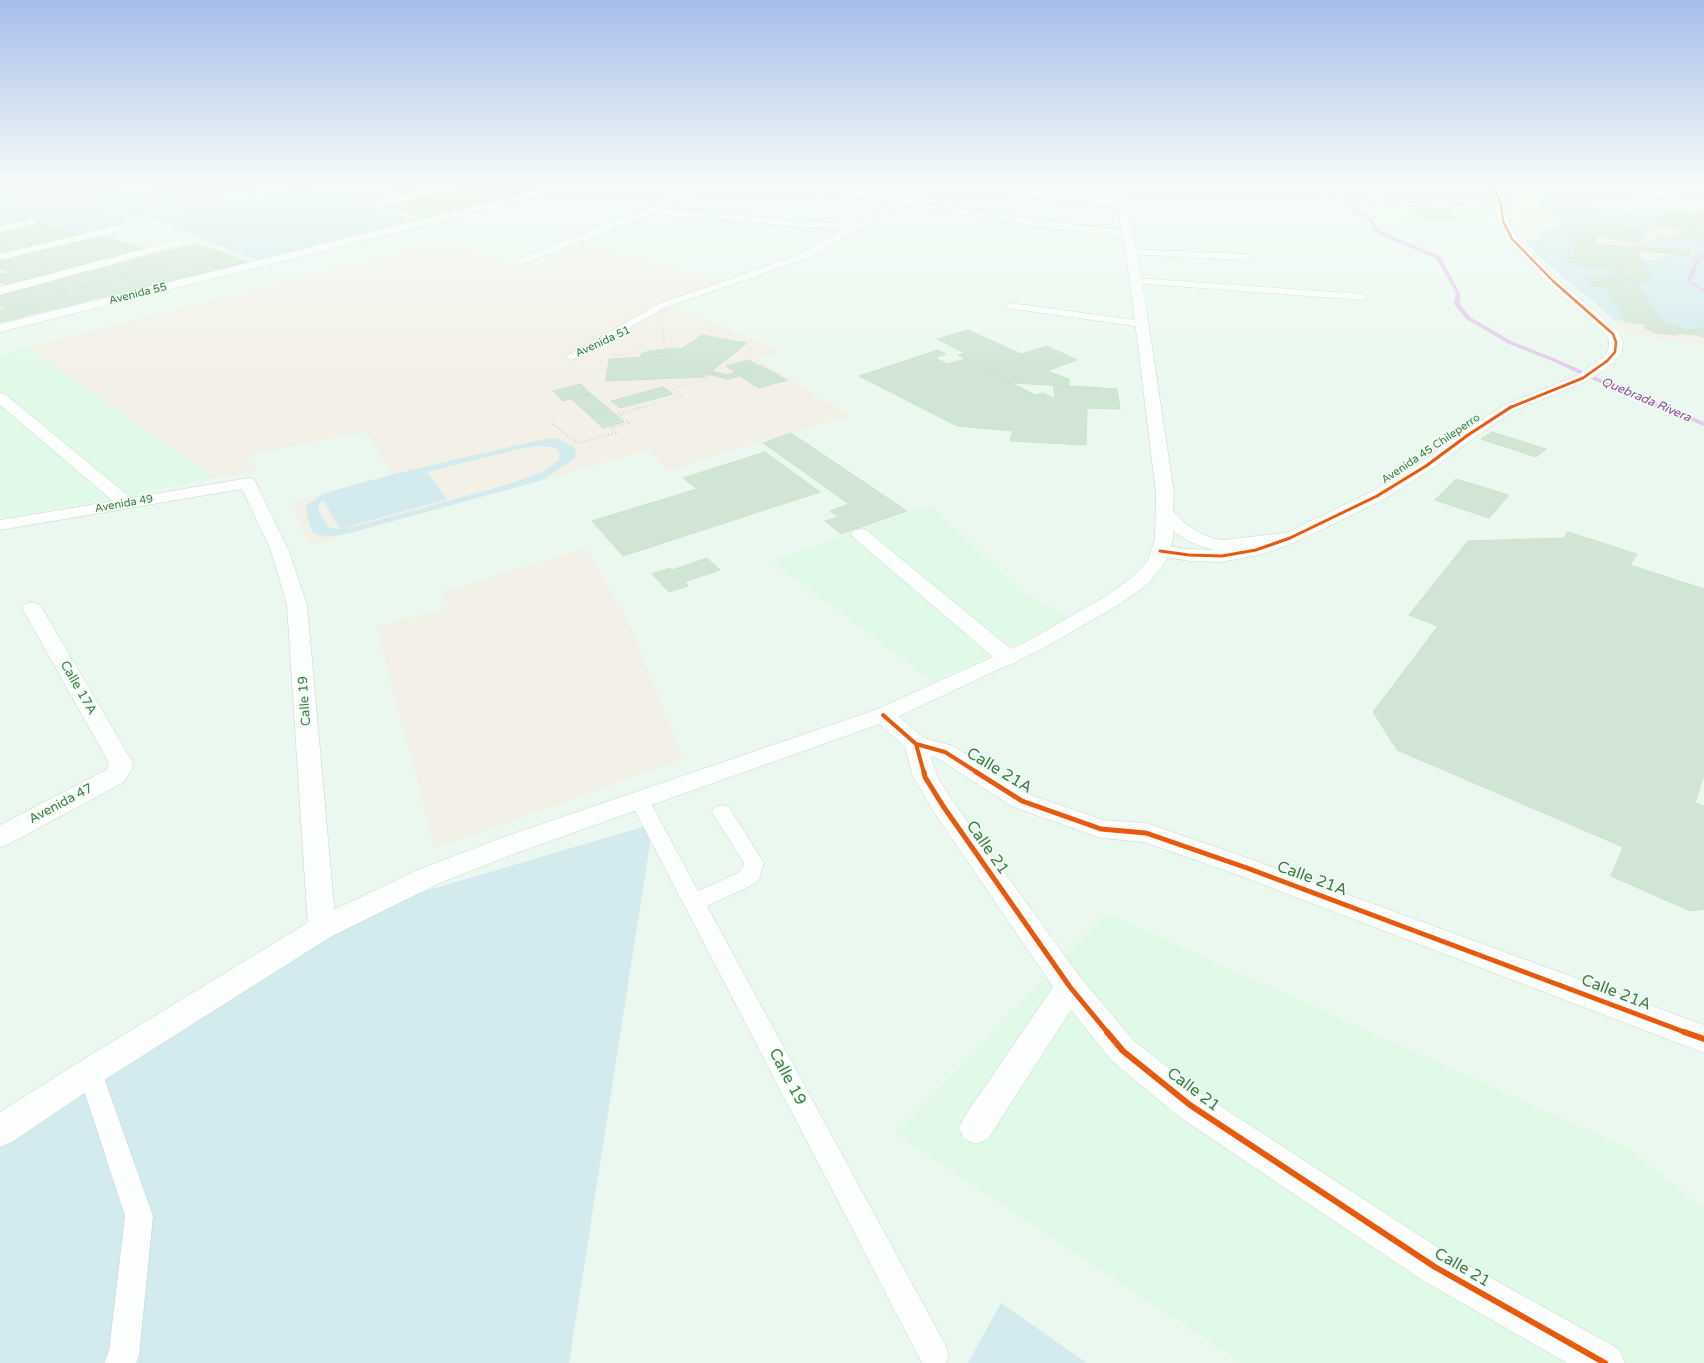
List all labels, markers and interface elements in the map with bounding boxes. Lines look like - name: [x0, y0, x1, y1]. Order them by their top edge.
- street label: Avenida 55: [108, 280, 168, 308]
- street label: Avenida 51: [573, 324, 633, 360]
- water label: Quebrada Rivera: [1599, 375, 1693, 425]
- street label: Avenida 45 Chileperro: [1379, 411, 1483, 487]
- street label: Avenida 49: [94, 492, 154, 516]
- street label: Calle 17A: [56, 658, 100, 718]
- street label: Calle 19: [295, 676, 315, 726]
- street label: Calle 21A: [963, 744, 1035, 798]
- street label: Avenida 47: [27, 781, 95, 827]
- street label: Calle 21: [962, 817, 1012, 879]
- street label: Calle 21A: [1274, 857, 1350, 901]
- street label: Calle 21A: [1578, 971, 1654, 1015]
- street label: Calle 19: [764, 1045, 810, 1109]
- street label: Calle 21: [1163, 1064, 1223, 1116]
- street label: Calle 21: [1431, 1244, 1493, 1292]

